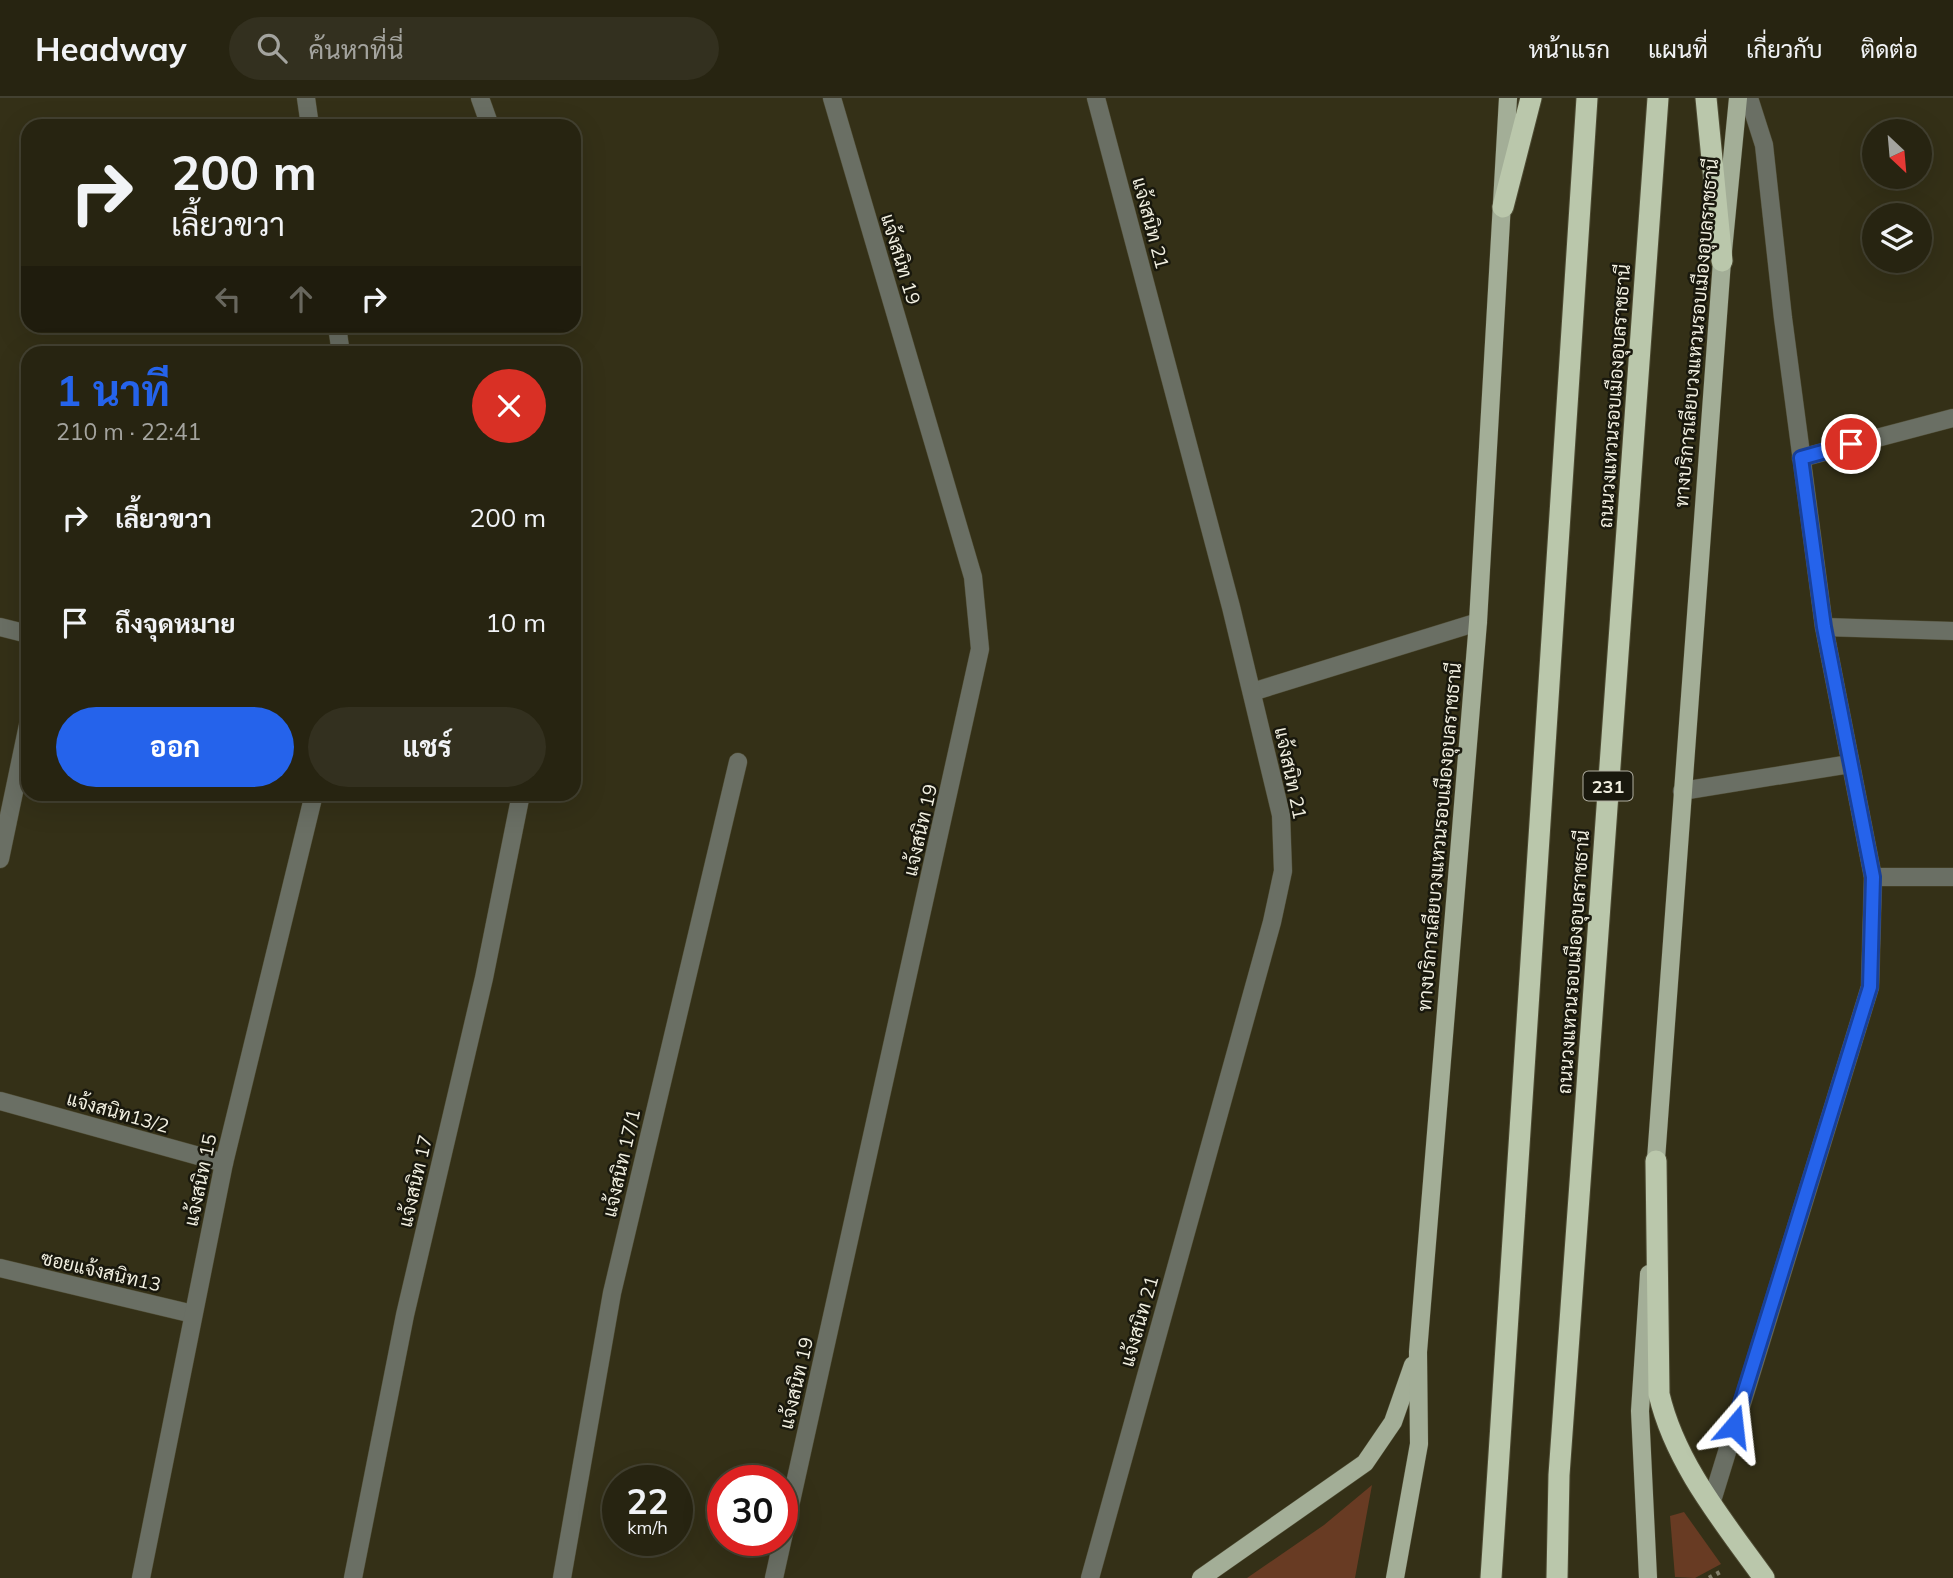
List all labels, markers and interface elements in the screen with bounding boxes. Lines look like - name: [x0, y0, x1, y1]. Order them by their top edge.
- search box: [229, 17, 719, 80]
- text: Headway: [35, 28, 187, 69]
- icon: search: [253, 29, 291, 67]
- text: ค้นหาที่นี่: [309, 33, 404, 66]
- text: หน้าแรก: [1529, 34, 1610, 64]
- text: แผนที่: [1648, 34, 1708, 64]
- text: เกี่ยวกับ: [1746, 34, 1823, 64]
- text: ติดต่อ: [1861, 34, 1918, 64]
- north arrow: [1862, 119, 1932, 189]
- map controls: [1862, 119, 1932, 273]
- text: 200 m: [171, 141, 317, 202]
- icon: right: [56, 147, 147, 238]
- street label: ทางบริการเลียบวงแหวนรอบเมืองอุบลราชธานี: [1669, 157, 1724, 509]
- street label: แจ้งสนิท 21: [1127, 175, 1175, 271]
- button: layers: [1862, 203, 1932, 273]
- text: เลี้ยวขวา: [171, 204, 285, 244]
- street label: แจ้งสนิท 19: [876, 211, 926, 307]
- street label: ถนนวงแหวนรอบเมืองอุบลราชธานี: [1593, 263, 1636, 529]
- icon: left: [209, 280, 247, 318]
- icon: ahead: [282, 280, 320, 318]
- icon: right: [355, 280, 393, 318]
- text: 1 นาที: [56, 364, 170, 417]
- button: close: [472, 369, 546, 443]
- pin: [1821, 414, 1881, 474]
- text: 210 m · 22:41: [56, 417, 201, 446]
- icon: arrive: [1832, 425, 1870, 463]
- icon: right: [56, 499, 94, 537]
- text: 200 m: [470, 501, 546, 534]
- text: เลี้ยวขวา: [115, 502, 212, 535]
- icon: arrive: [56, 604, 94, 642]
- text: 10 m: [485, 606, 546, 639]
- text: ถึงจุดหมาย: [115, 607, 236, 640]
- street label: ทางบริการเลียบวงแหวนรอบเมืองอุบลราชธานี: [1412, 661, 1467, 1013]
- button: ออก: [56, 707, 294, 787]
- button: แชร์: [308, 707, 546, 787]
- street label: แจ้งสนิท 21: [1270, 725, 1312, 821]
- road number: 231: [1584, 772, 1632, 800]
- street label: แจ้งสนิท 19: [898, 782, 942, 878]
- street label: ถนนวงแหวนรอบเมืองอุบลราชธานี: [1552, 829, 1595, 1095]
- street label: แจ้งสนิท13/2: [64, 1086, 172, 1138]
- street label: แจ้งสนิท 17/1: [597, 1107, 645, 1219]
- street label: แจ้งสนิท 15: [179, 1132, 221, 1228]
- street label: แจ้งสนิท 17: [393, 1133, 437, 1229]
- street label: ซอยแจ้งสนิท13: [39, 1246, 163, 1296]
- street label: แจ้งสนิท 21: [1115, 1273, 1163, 1369]
- street label: แจ้งสนิท 19: [774, 1335, 818, 1431]
- position arrow: [1697, 1389, 1771, 1463]
- speed limit sign: 30: [707, 1465, 798, 1556]
- text: 22: [626, 1479, 669, 1523]
- text: km/h: [627, 1516, 668, 1539]

